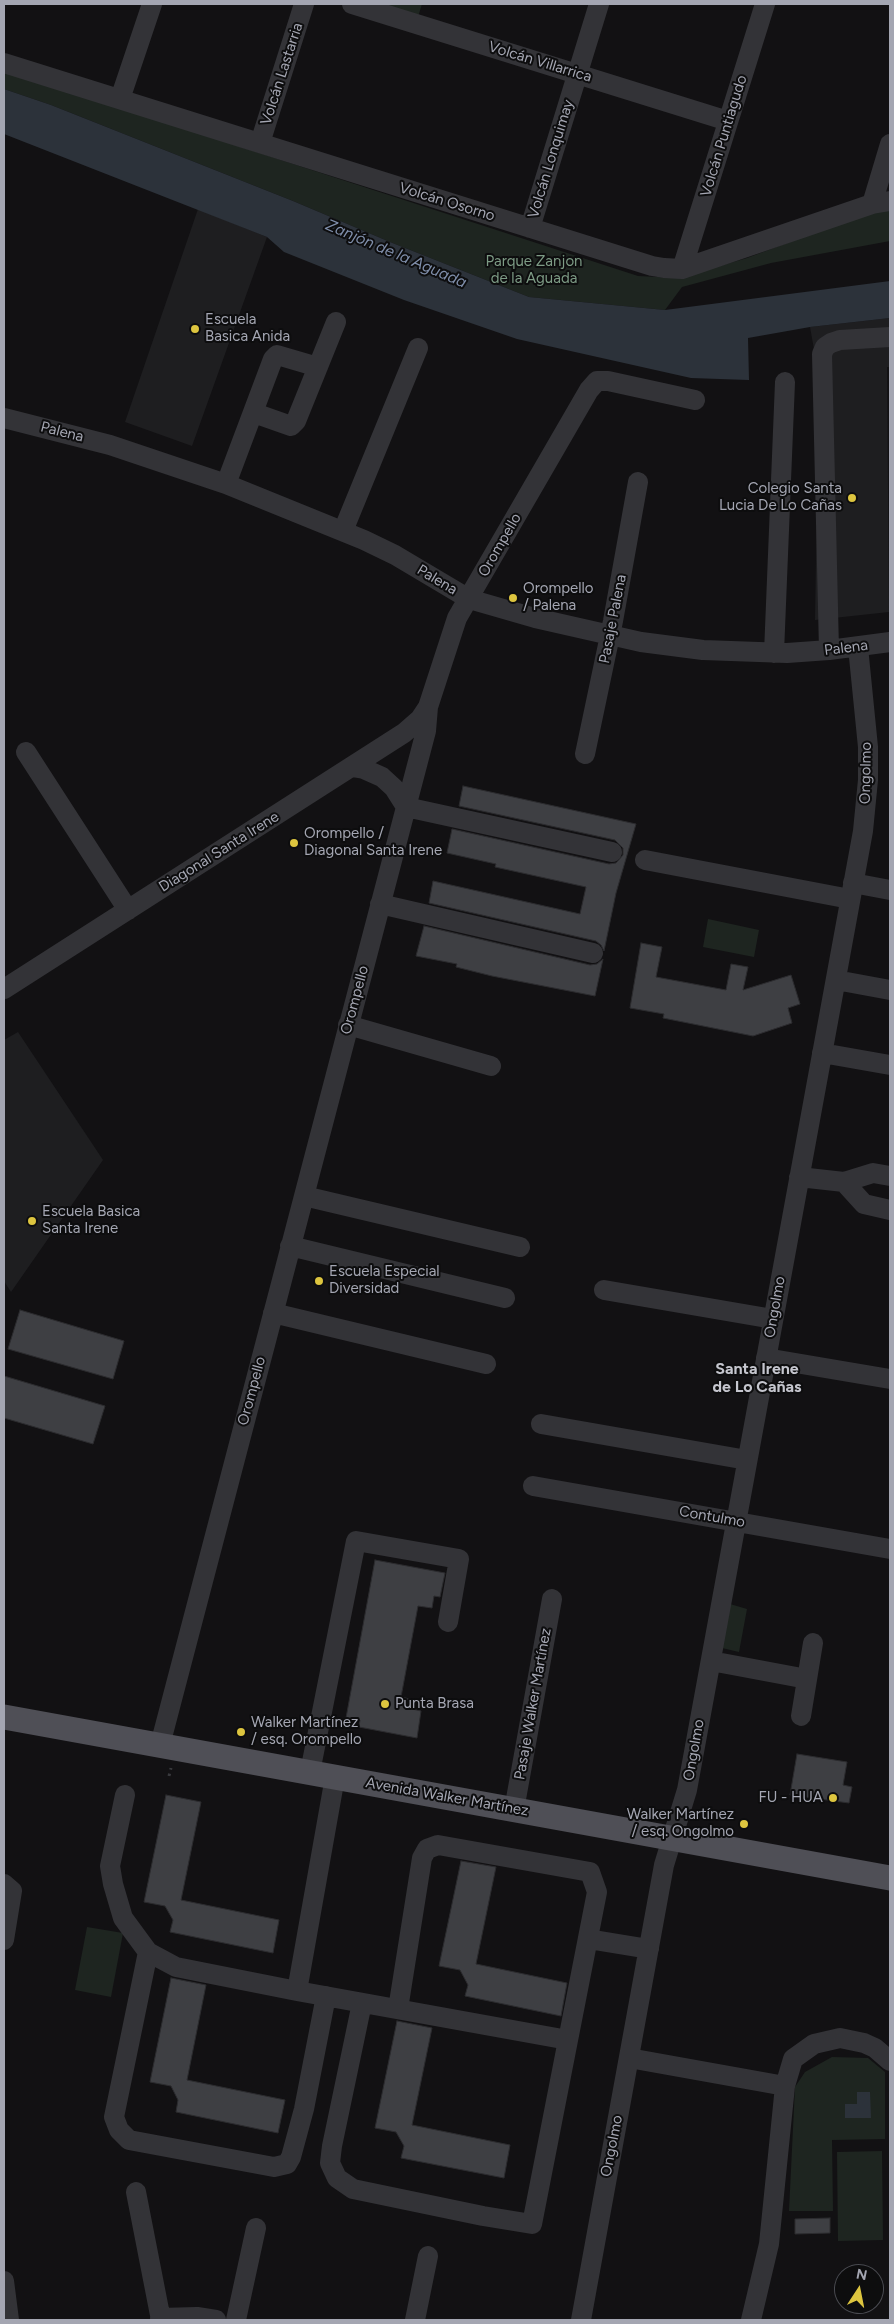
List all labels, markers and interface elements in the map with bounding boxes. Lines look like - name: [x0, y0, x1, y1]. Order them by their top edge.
- street label: Volcán Lastarria: [257, 21, 307, 127]
- street label: Volcán Villarrica: [486, 38, 594, 86]
- street label: Volcán Puntiagudo: [697, 73, 751, 199]
- street label: Volcán Lonquimay: [524, 97, 578, 221]
- street label: Volcán Osorno: [397, 179, 497, 225]
- water label: Zanjón de la Aguada: [323, 216, 469, 292]
- park label: Parque Zanjon de la Aguada: [486, 253, 582, 288]
- place label: Escuela Basica Anida: [205, 311, 290, 346]
- marker: Escuela Basica Anida: [189, 323, 201, 335]
- street label: Palena: [39, 418, 85, 446]
- place label: Colegio Santa Lucia De Lo Cañas: [719, 480, 842, 515]
- marker: Colegio Santa Lucia De Lo Cañas: [846, 492, 858, 504]
- street label: Orompello: [475, 510, 525, 580]
- street label: Palena: [414, 561, 460, 599]
- street label: Pasaje Palena: [596, 573, 630, 665]
- place label: Orompello / Palena: [523, 580, 594, 615]
- marker: Orompello / Palena: [507, 592, 519, 604]
- street label: Palena: [823, 636, 869, 660]
- street label: Ongolmo: [856, 742, 876, 804]
- street label: Diagonal Santa Irene: [156, 808, 282, 896]
- place label: Orompello / Diagonal Santa Irene: [304, 825, 442, 860]
- marker: Orompello / Diagonal Santa Irene: [288, 837, 300, 849]
- street label: Orompello: [337, 964, 373, 1036]
- place label: Escuela Basica Santa Irene: [42, 1203, 140, 1238]
- marker: Escuela Basica Santa Irene: [26, 1215, 38, 1227]
- place label: Escuela Especial Diversidad: [329, 1263, 440, 1298]
- marker: Escuela Especial Diversidad: [313, 1275, 325, 1287]
- street label: Ongolmo: [761, 1275, 789, 1339]
- street label: Orompello: [234, 1355, 270, 1427]
- district label: Santa Irene de Lo Cañas: [712, 1359, 802, 1397]
- street label: Contulmo: [678, 1502, 746, 1532]
- street label: Pasaje Walker Martínez: [511, 1627, 555, 1781]
- place label: Punta Brasa: [395, 1695, 474, 1713]
- marker: Punta Brasa: [379, 1698, 391, 1710]
- place label: Walker Martínez / esq. Orompello: [251, 1714, 362, 1749]
- street label: Ongolmo: [680, 1718, 708, 1782]
- marker: Walker Martínez / esq. Orompello: [235, 1726, 247, 1738]
- street label: Avenida Walker Martínez: [364, 1774, 530, 1820]
- place label: FU - HUA: [759, 1789, 823, 1807]
- marker: FU - HUA: [827, 1792, 839, 1804]
- place label: Walker Martínez / esq. Ongolmo: [627, 1806, 734, 1841]
- marker: Walker Martínez / esq. Ongolmo: [738, 1818, 750, 1830]
- street label: Ongolmo: [597, 2114, 627, 2178]
- north arrow: [834, 2264, 884, 2314]
- text: N: [855, 2265, 869, 2284]

